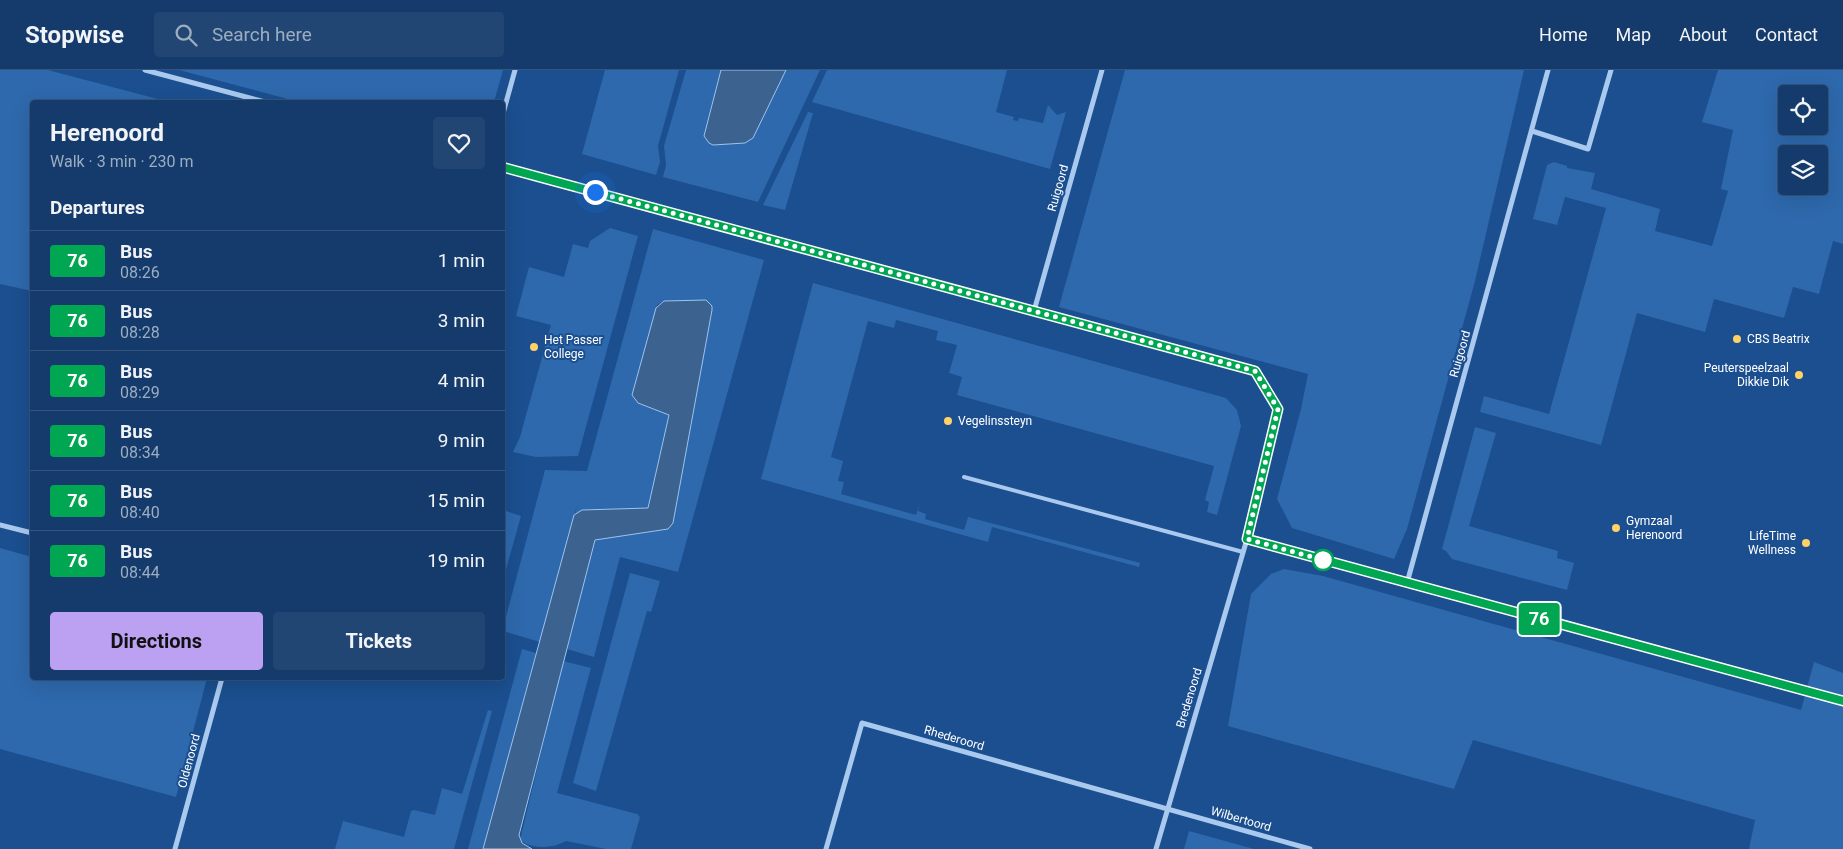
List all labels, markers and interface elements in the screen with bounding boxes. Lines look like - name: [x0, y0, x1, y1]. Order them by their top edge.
- search box: [154, 12, 504, 57]
- text: Stopwise: [25, 21, 124, 49]
- icon: search: [172, 21, 200, 49]
- text: Search here: [212, 23, 312, 46]
- text: Home: [1539, 24, 1588, 45]
- text: Map: [1616, 24, 1651, 45]
- text: About: [1679, 24, 1727, 45]
- text: Contact: [1755, 24, 1818, 45]
- map controls: [1778, 85, 1828, 195]
- button: locate: [1778, 85, 1828, 135]
- button: heart: [433, 117, 485, 169]
- text: Herenoord: [50, 119, 164, 147]
- button: layers: [1778, 145, 1828, 195]
- text: Walk · 3 min · 230 m: [50, 152, 194, 171]
- street label: Ruigoord: [1045, 163, 1071, 213]
- your location: [583, 180, 608, 205]
- text: Departures: [50, 196, 145, 219]
- text: Bus: [120, 240, 153, 263]
- text: 1 min: [438, 249, 485, 272]
- text: 76: [67, 250, 88, 271]
- text: 08:26: [120, 263, 160, 282]
- text: Bus: [120, 300, 153, 323]
- text: 3 min: [438, 309, 485, 332]
- text: 76: [67, 310, 88, 331]
- text: 08:28: [120, 323, 160, 342]
- street label: Ruigoord: [1447, 329, 1473, 379]
- place label: CBS Beatrix: [1747, 332, 1810, 346]
- place label: Het Passer College: [544, 333, 603, 361]
- marker: CBS Beatrix: [1731, 333, 1743, 345]
- marker: Het Passer College: [528, 341, 540, 353]
- text: Bus: [120, 360, 153, 383]
- place label: Peuterspeelzaal Dikkie Dik: [1704, 361, 1790, 389]
- text: 4 min: [438, 369, 485, 392]
- marker: Peuterspeelzaal Dikkie Dik: [1793, 369, 1805, 381]
- text: 76: [67, 370, 88, 391]
- text: 08:29: [120, 383, 160, 402]
- place label: Vegelinssteyn: [958, 414, 1032, 428]
- marker: Vegelinssteyn: [942, 415, 954, 427]
- text: Bus: [120, 420, 153, 443]
- text: 9 min: [438, 429, 485, 452]
- text: 76: [67, 430, 88, 451]
- text: 08:34: [120, 443, 160, 462]
- text: Bus: [120, 480, 153, 503]
- text: 15 min: [427, 489, 485, 512]
- text: 76: [67, 490, 88, 511]
- text: 08:40: [120, 503, 160, 522]
- place label: Gymzaal Herenoord: [1626, 514, 1682, 542]
- marker: Gymzaal Herenoord: [1610, 522, 1622, 534]
- place label: LifeTime Wellness: [1748, 529, 1796, 557]
- marker: LifeTime Wellness: [1800, 537, 1812, 549]
- text: Bus: [120, 540, 153, 563]
- text: 19 min: [427, 549, 485, 572]
- unlabelled marker: [1312, 549, 1334, 571]
- text: 76: [67, 550, 88, 571]
- text: 08:44: [120, 563, 160, 582]
- line badge: 76: [1516, 603, 1562, 635]
- text: 76: [1529, 608, 1549, 629]
- button: Directions: [50, 612, 263, 670]
- button: Tickets: [273, 612, 485, 670]
- street label: Bredenoord: [1173, 666, 1205, 730]
- street label: Rhederoord: [922, 723, 986, 753]
- street label: Oldenoord: [175, 732, 203, 790]
- street label: Wilbertoord: [1209, 804, 1273, 834]

